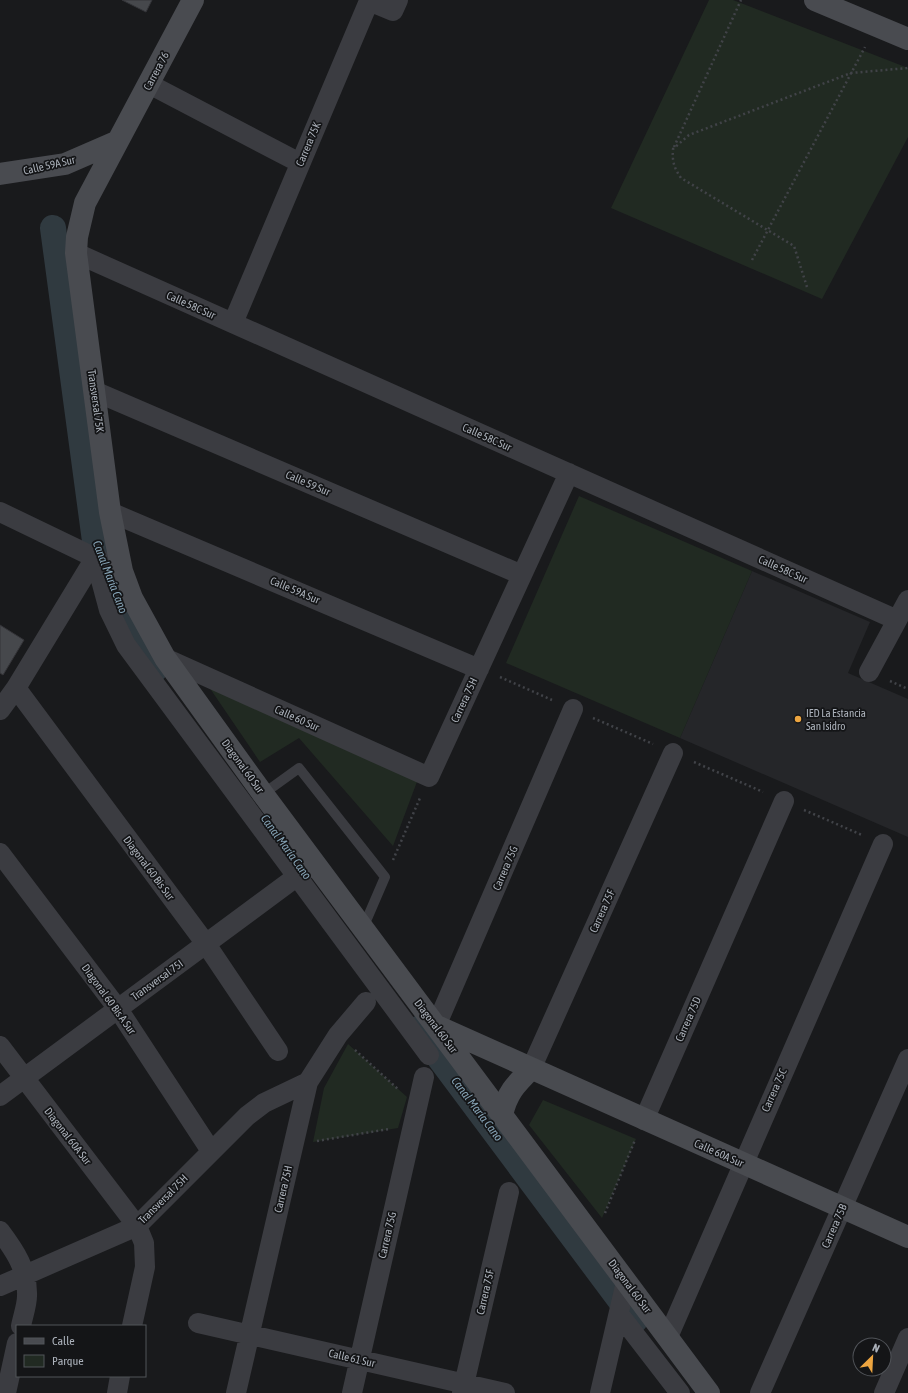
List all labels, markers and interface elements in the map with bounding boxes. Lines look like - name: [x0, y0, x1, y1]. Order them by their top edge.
- street label: Carrera 76: [141, 50, 171, 92]
- street label: Carrera 75K: [293, 120, 323, 168]
- street label: Calle 59A Sur: [22, 153, 77, 177]
- street label: Calle 58C Sur: [165, 289, 218, 321]
- street label: Transversal 75K: [86, 369, 106, 434]
- street label: Calle 58C Sur: [461, 421, 514, 453]
- street label: Calle 59 Sur: [284, 468, 333, 498]
- water label: Canal María Cano: [90, 539, 130, 616]
- street label: Calle 58C Sur: [757, 553, 810, 585]
- street label: Calle 59A Sur: [268, 574, 322, 606]
- street label: Carrera 75H: [448, 676, 480, 724]
- street label: Calle 60 Sur: [273, 703, 322, 733]
- place label: IED La Estancia San Isidro: [806, 707, 866, 732]
- marker: IED La Estancia San Isidro: [793, 714, 803, 724]
- street label: Diagonal 60 Sur: [220, 737, 267, 796]
- water label: Canal María Cano: [258, 812, 314, 882]
- street label: Diagonal 60 Bis Sur: [121, 834, 177, 903]
- street label: Carrera 75G: [490, 844, 520, 892]
- street label: Carrera 75F: [587, 887, 617, 934]
- street label: Transversal 75I: [129, 957, 185, 1003]
- street label: Diagonal 60 Bis A Sur: [80, 962, 139, 1037]
- street label: Carrera 75D: [673, 995, 703, 1043]
- street label: Diagonal 60 Sur: [412, 997, 460, 1056]
- street label: Carrera 75C: [759, 1066, 789, 1114]
- water label: Canal María Cano: [448, 1074, 506, 1144]
- street label: Diagonal 60A Sur: [42, 1105, 94, 1167]
- street label: Calle 60A Sur: [692, 1137, 746, 1170]
- street label: Carrera 75H: [272, 1164, 294, 1214]
- street label: Transversal 75H: [136, 1172, 190, 1226]
- street label: Carrera 75B: [819, 1201, 849, 1250]
- street label: Carrera 75G: [376, 1210, 398, 1259]
- street label: Diagonal 60 Sur: [606, 1257, 654, 1316]
- street label: Carrera 75F: [474, 1268, 496, 1316]
- legend: [16, 1325, 146, 1377]
- text: Calle: [52, 1334, 75, 1348]
- north arrow: [852, 1337, 892, 1377]
- text: N: [871, 1341, 881, 1355]
- street label: Calle 61 Sur: [328, 1347, 377, 1369]
- text: Parque: [52, 1354, 84, 1368]

